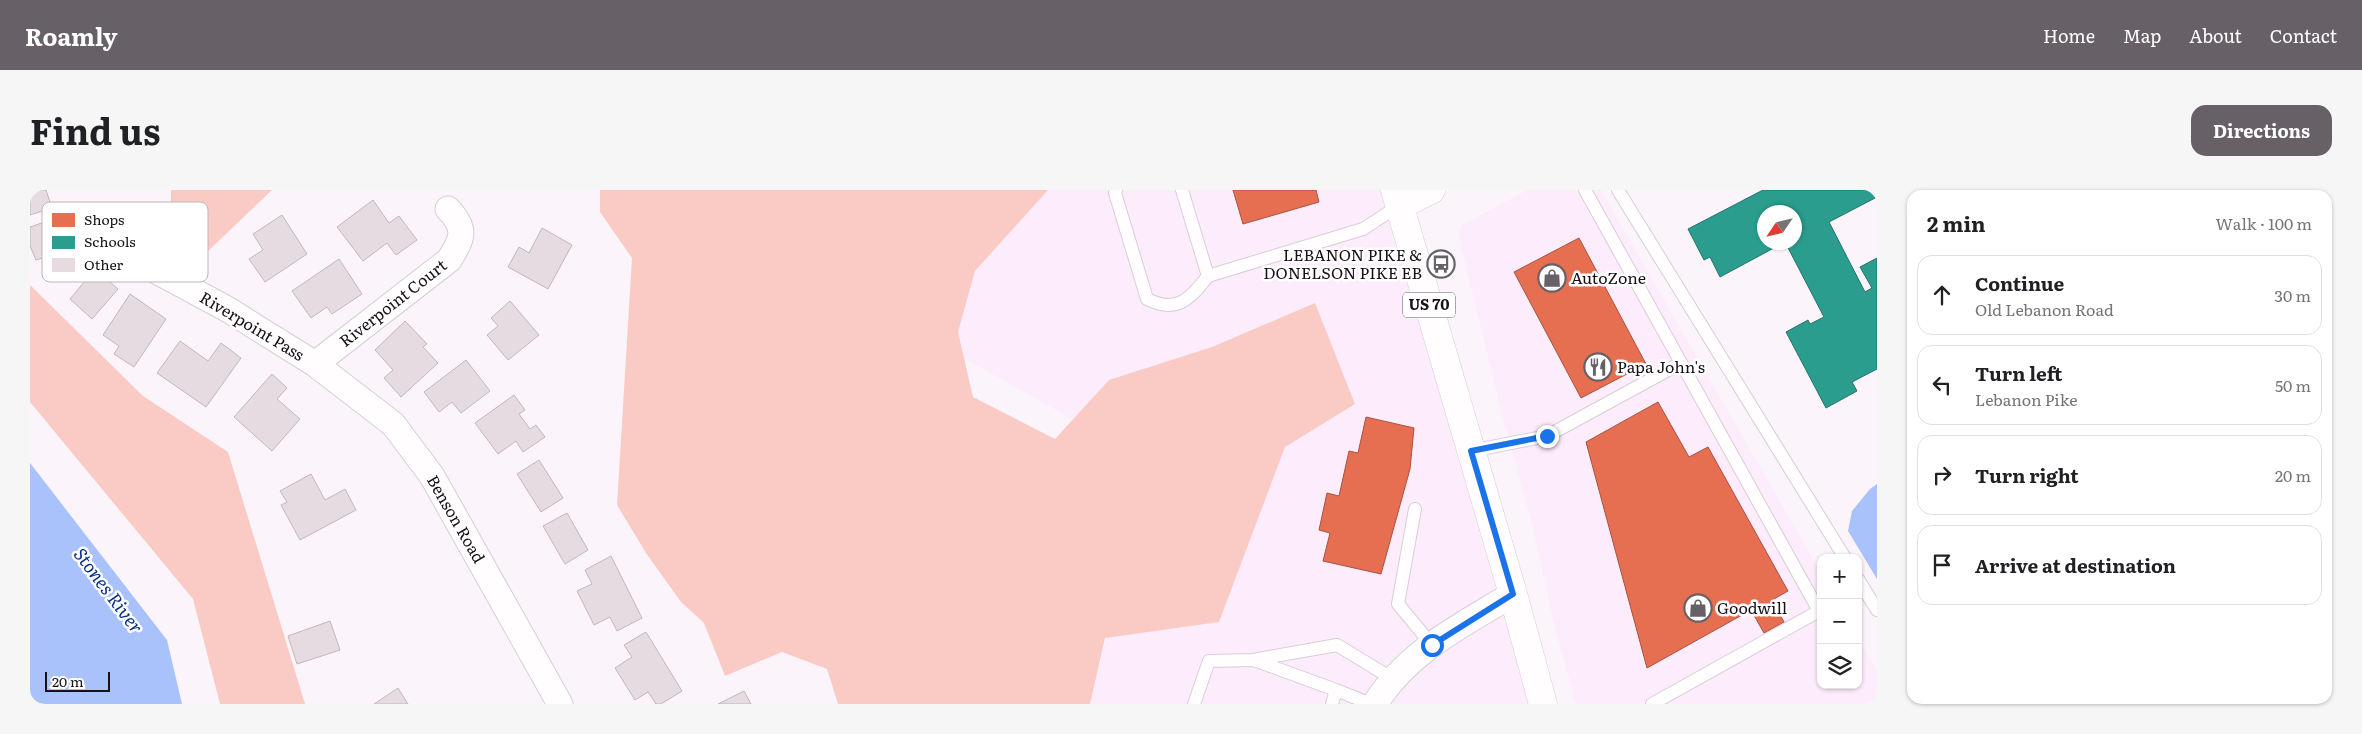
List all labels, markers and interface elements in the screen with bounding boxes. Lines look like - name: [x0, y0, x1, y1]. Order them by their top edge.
- text: Roamly: [25, 18, 118, 53]
- text: Home: [2043, 22, 2095, 49]
- text: Map: [2123, 22, 2161, 49]
- text: About: [2189, 22, 2242, 49]
- text: Contact: [2270, 22, 2337, 49]
- text: Find us: [30, 104, 160, 156]
- button: Directions: [2191, 105, 2332, 156]
- legend: [42, 202, 208, 282]
- north arrow: [1757, 205, 1802, 250]
- text: 2 min: [1927, 207, 1986, 238]
- text: Shops: [84, 209, 124, 229]
- text: Walk · 100 m: [2216, 211, 2312, 235]
- text: Schools: [84, 231, 136, 251]
- place label: LEBANON PIKE & DONELSON PIKE EB: [1263, 242, 1422, 284]
- bus stop icon: LEBANON PIKE & DONELSON PIKE EB: [1426, 249, 1456, 279]
- street label: Riverpoint Court: [334, 252, 452, 352]
- text: Other: [84, 254, 124, 274]
- shop icon: AutoZone: [1537, 263, 1567, 293]
- place label: AutoZone: [1571, 265, 1646, 289]
- text: Continue: [1975, 269, 2064, 297]
- icon: ahead: [1928, 281, 1956, 309]
- text: 30 m: [2274, 283, 2311, 307]
- street label: Riverpoint Pass: [196, 284, 309, 366]
- road number: US 70: [1403, 292, 1455, 318]
- text: Old Lebanon Road: [1975, 297, 2114, 321]
- restaurant icon: Papa John's: [1583, 352, 1613, 382]
- place label: Papa John's: [1617, 354, 1705, 378]
- text: Turn left: [1975, 359, 2062, 387]
- icon: left: [1928, 371, 1956, 399]
- text: 50 m: [2275, 373, 2311, 397]
- text: Lebanon Pike: [1975, 387, 2078, 411]
- route end: [1536, 425, 1559, 448]
- icon: right: [1928, 461, 1956, 489]
- text: Turn right: [1975, 461, 2079, 489]
- text: 20 m: [2275, 463, 2311, 487]
- street label: Benson Road: [422, 470, 492, 567]
- water label: Stones River: [68, 542, 150, 638]
- icon: arrive: [1928, 551, 1956, 579]
- text: Arrive at destination: [1975, 551, 2176, 579]
- map controls: [1817, 554, 1862, 689]
- button: +: [1817, 554, 1862, 599]
- shop icon: Goodwill: [1683, 593, 1713, 623]
- place label: Goodwill: [1717, 595, 1787, 619]
- button: −: [1817, 599, 1862, 644]
- route start: [1421, 634, 1444, 657]
- button: layers: [1817, 644, 1862, 689]
- scale bar: [45, 669, 110, 692]
- text: 20 m: [52, 671, 84, 691]

